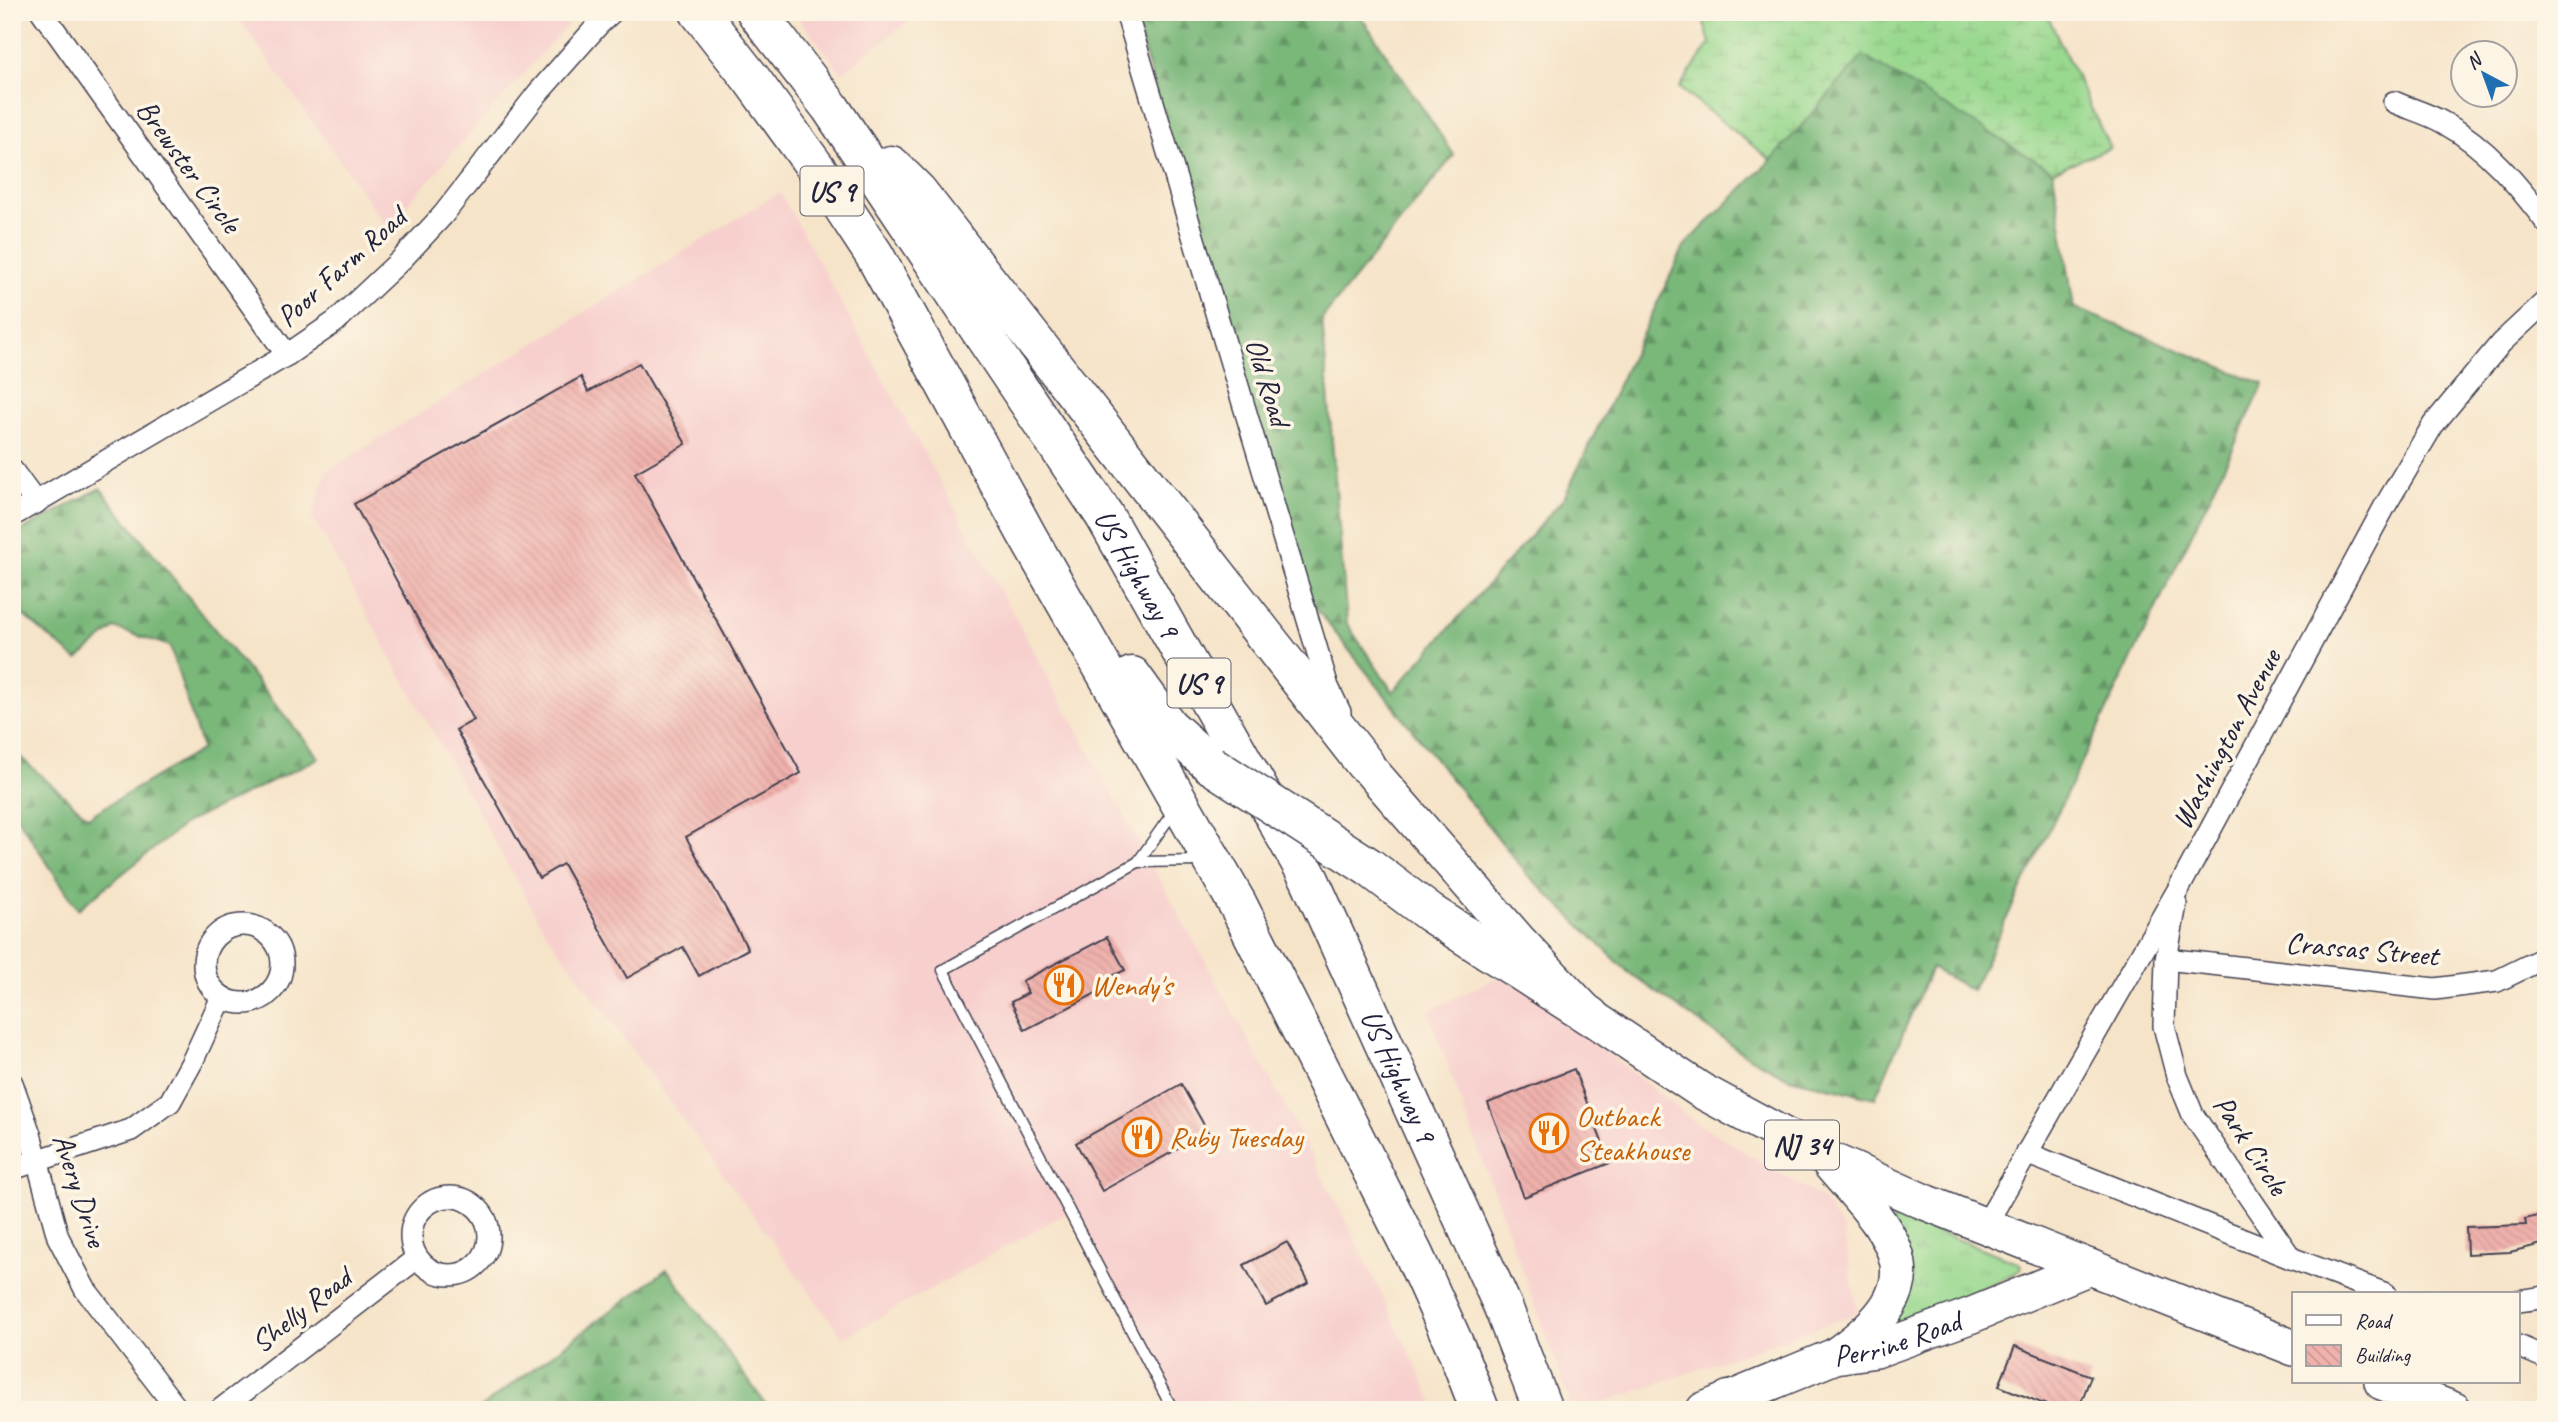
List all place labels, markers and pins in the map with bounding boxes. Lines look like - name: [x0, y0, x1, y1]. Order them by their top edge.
- restaurant icon: Wendy's: [1043, 964, 1085, 1006]
- place label: Wendy's: [1091, 966, 1175, 1004]
- place label: Outback Steakhouse: [1576, 1097, 1691, 1169]
- restaurant icon: Outback Steakhouse: [1528, 1112, 1570, 1154]
- restaurant icon: Ruby Tuesday: [1121, 1116, 1163, 1158]
- place label: Ruby Tuesday: [1169, 1118, 1305, 1156]

